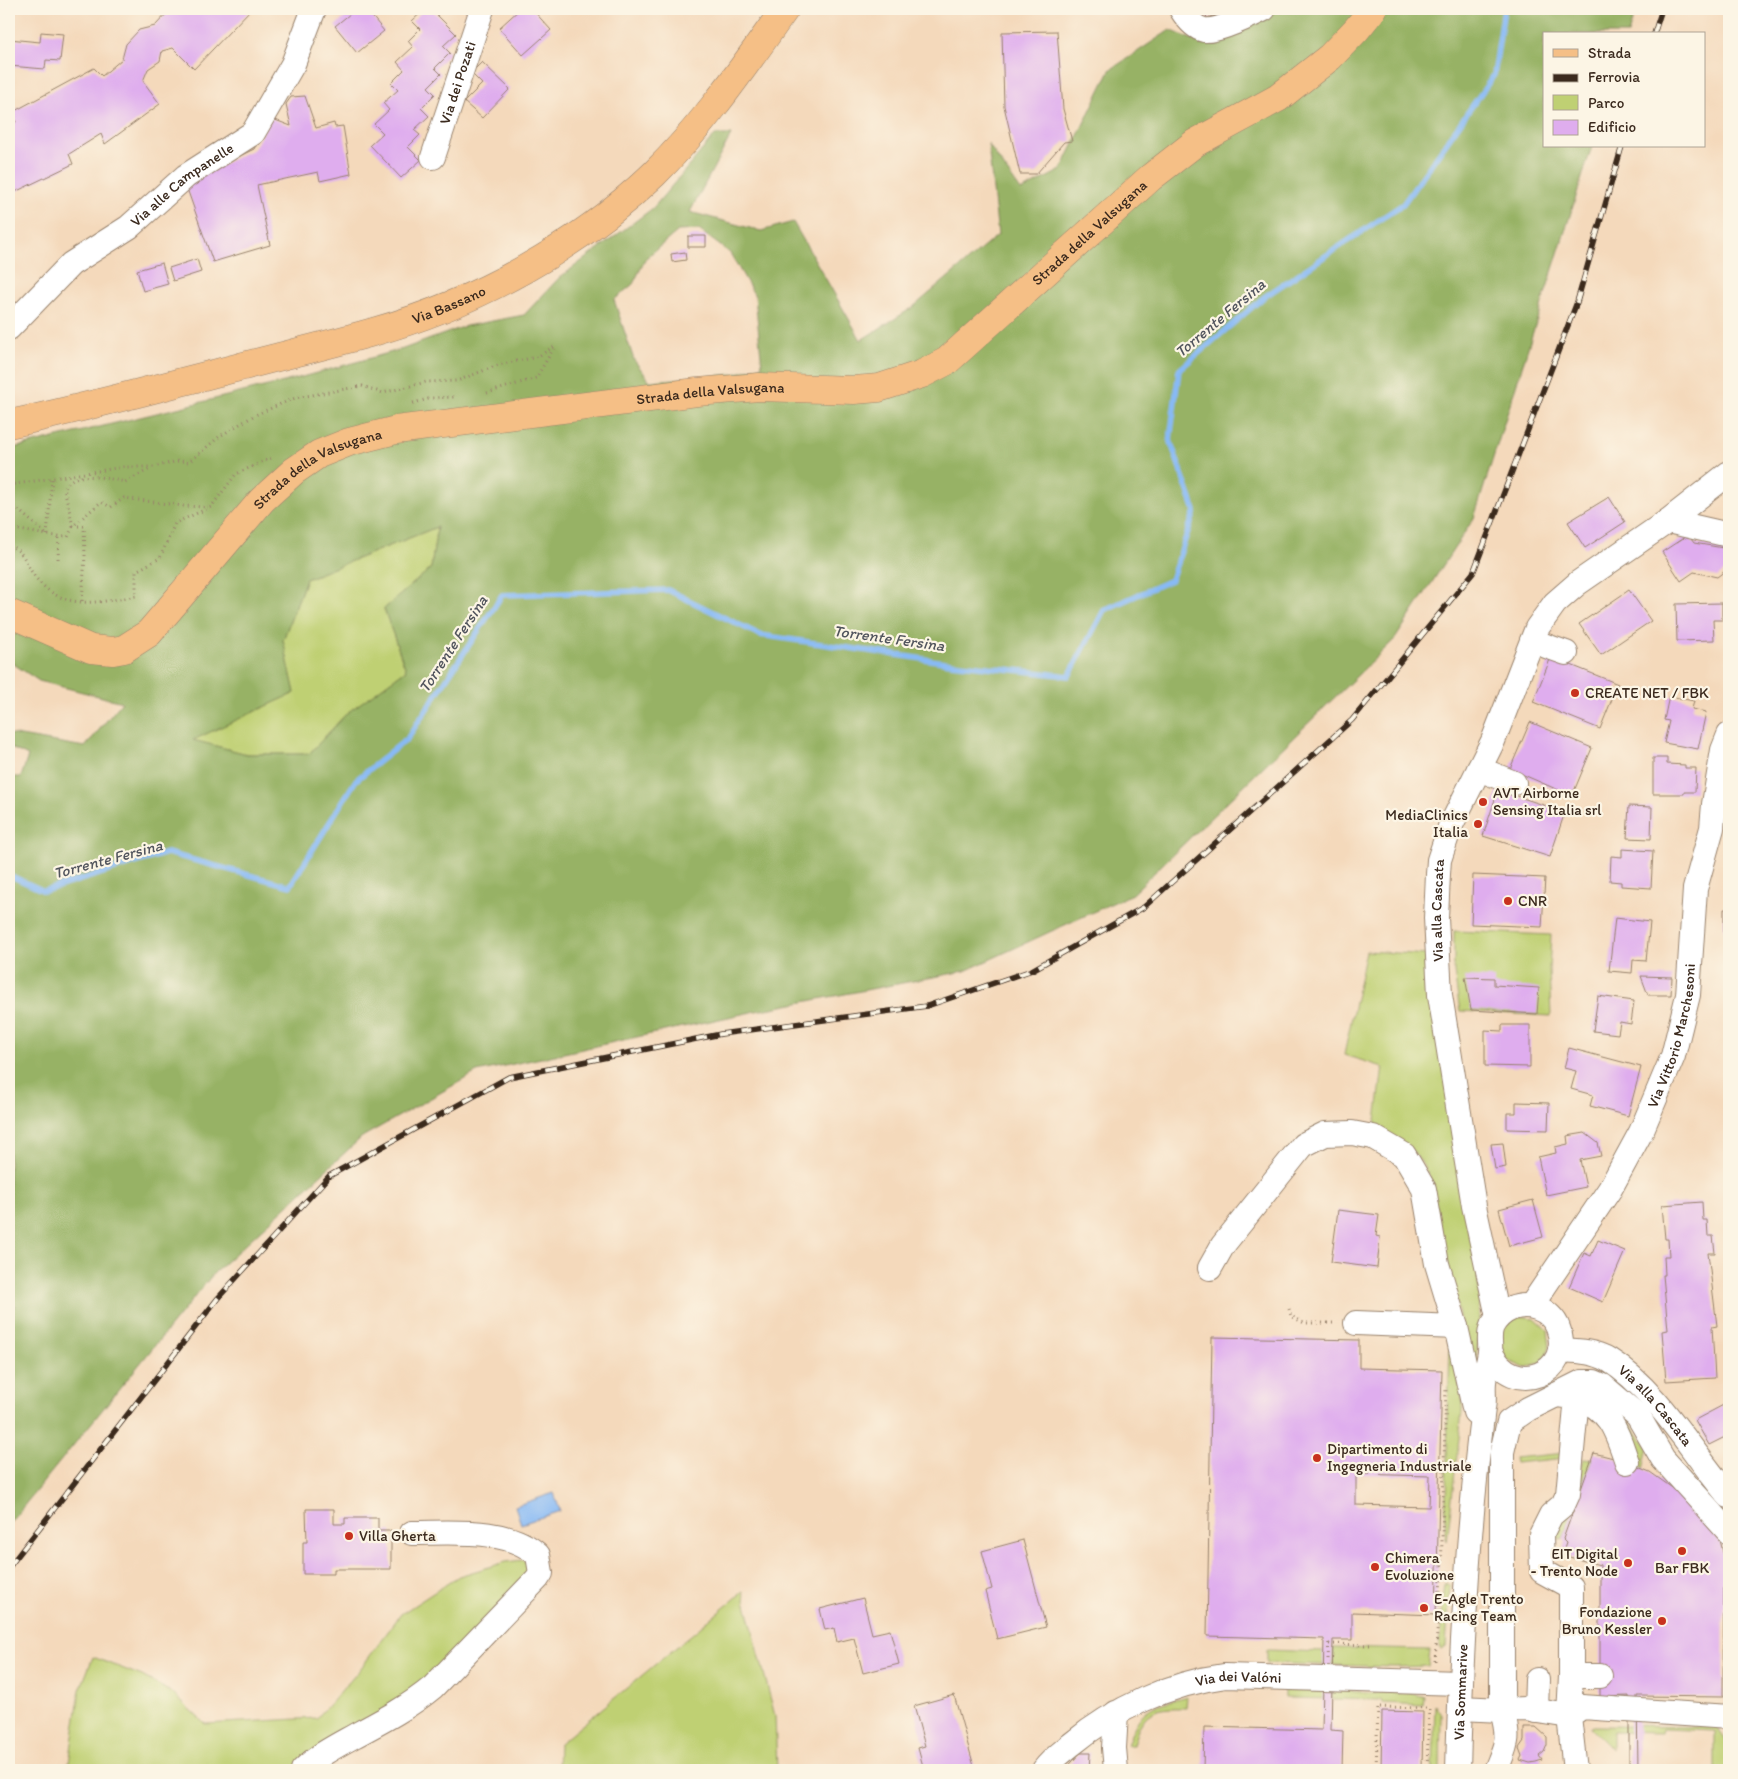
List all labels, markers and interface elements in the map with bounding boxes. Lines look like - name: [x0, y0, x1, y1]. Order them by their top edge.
- legend: [1543, 32, 1706, 148]
- street label: Via dei Pozati: [435, 39, 480, 127]
- text: Strada: [1588, 44, 1632, 62]
- text: Ferrovia: [1588, 68, 1640, 86]
- text: Parco: [1588, 94, 1624, 112]
- text: Edificio: [1588, 118, 1636, 136]
- street label: Via alle Campanelle: [127, 139, 237, 230]
- street label: Strada della Valsugana: [1028, 176, 1151, 289]
- water label: Torrente Fersina: [1171, 274, 1270, 361]
- street label: Via Bassano: [410, 282, 489, 328]
- street label: Strada della Valsugana: [635, 378, 785, 409]
- street label: Strada della Valsugana: [249, 425, 384, 513]
- water label: Torrente Fersina: [415, 591, 492, 696]
- water label: Torrente Fersina: [832, 621, 946, 655]
- place label: CREATE NET / FBK: [1585, 684, 1709, 702]
- marker: CREATE NET / FBK: [1569, 687, 1581, 699]
- place label: AVT Airborne Sensing Italia srl: [1493, 784, 1602, 819]
- marker: AVT Airborne Sensing Italia srl: [1477, 796, 1489, 808]
- place label: MediaClinics Italia: [1385, 806, 1468, 841]
- marker: MediaClinics Italia: [1472, 818, 1484, 830]
- water label: Torrente Fersina: [51, 835, 165, 883]
- street label: Via alla Cascata: [1427, 858, 1448, 962]
- place label: CNR: [1518, 892, 1547, 910]
- marker: CNR: [1502, 895, 1514, 907]
- street label: Via Vittorio Marchesoni: [1643, 963, 1699, 1110]
- street label: Via alla Cascata: [1615, 1361, 1697, 1450]
- place label: Dipartimento di Ingegneria Industriale: [1327, 1440, 1472, 1475]
- marker: Dipartimento di Ingegneria Industriale: [1311, 1452, 1323, 1464]
- place label: Villa Gherta: [359, 1527, 436, 1545]
- marker: Villa Gherta: [343, 1530, 355, 1542]
- place label: EIT Digital - Trento Node: [1530, 1545, 1619, 1580]
- marker: Bar FBK: [1676, 1545, 1688, 1557]
- place label: Chimera Evoluzione: [1385, 1549, 1454, 1584]
- marker: EIT Digital - Trento Node: [1622, 1557, 1634, 1569]
- place label: Bar FBK: [1655, 1559, 1709, 1577]
- marker: Chimera Evoluzione: [1369, 1561, 1381, 1573]
- place label: E-Agle Trento Racing Team: [1434, 1590, 1524, 1625]
- marker: E-Agle Trento Racing Team: [1418, 1602, 1430, 1614]
- place label: Fondazione Bruno Kessler: [1562, 1603, 1652, 1638]
- marker: Fondazione Bruno Kessler: [1656, 1615, 1668, 1627]
- street label: Via Sommarive: [1450, 1644, 1472, 1740]
- street label: Via dei Valóni: [1193, 1667, 1282, 1690]

